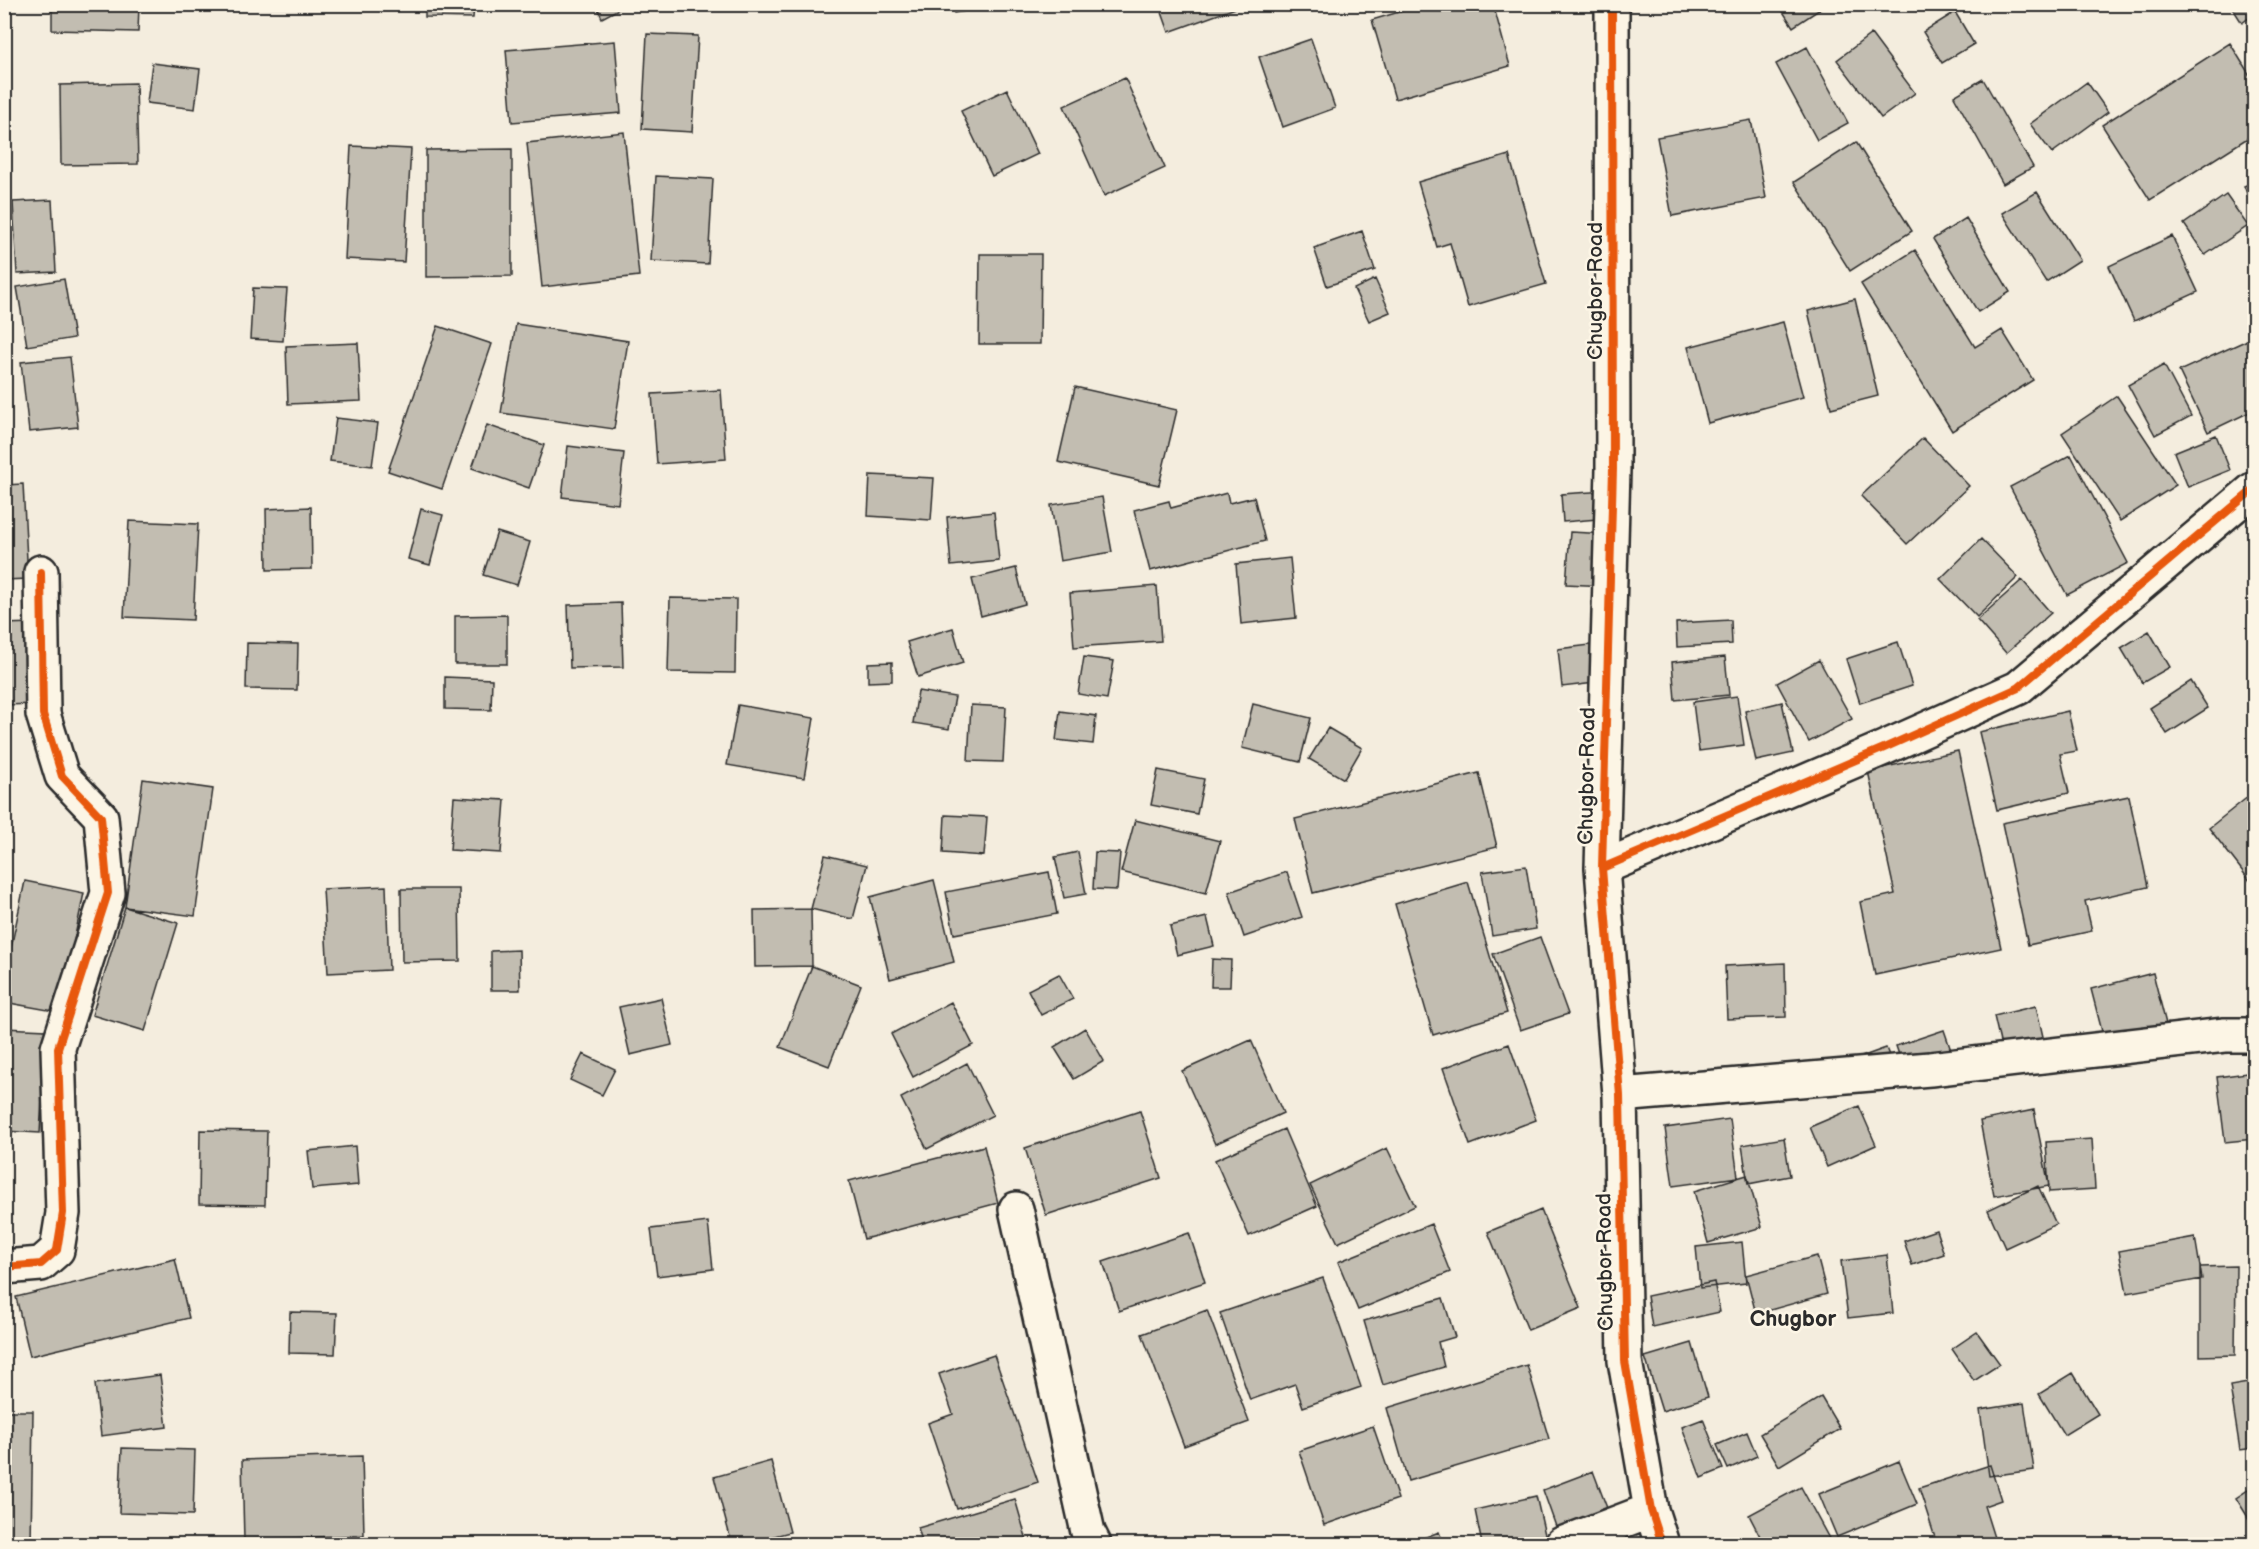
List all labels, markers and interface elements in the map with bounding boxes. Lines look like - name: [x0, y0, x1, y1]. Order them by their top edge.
- street label: Chugbor Road: [1583, 222, 1608, 360]
- street label: Chugbor Road: [1573, 707, 1601, 845]
- street label: Chugbor Road: [1591, 1193, 1619, 1331]
- district label: Chugbor: [1750, 1306, 1837, 1333]

